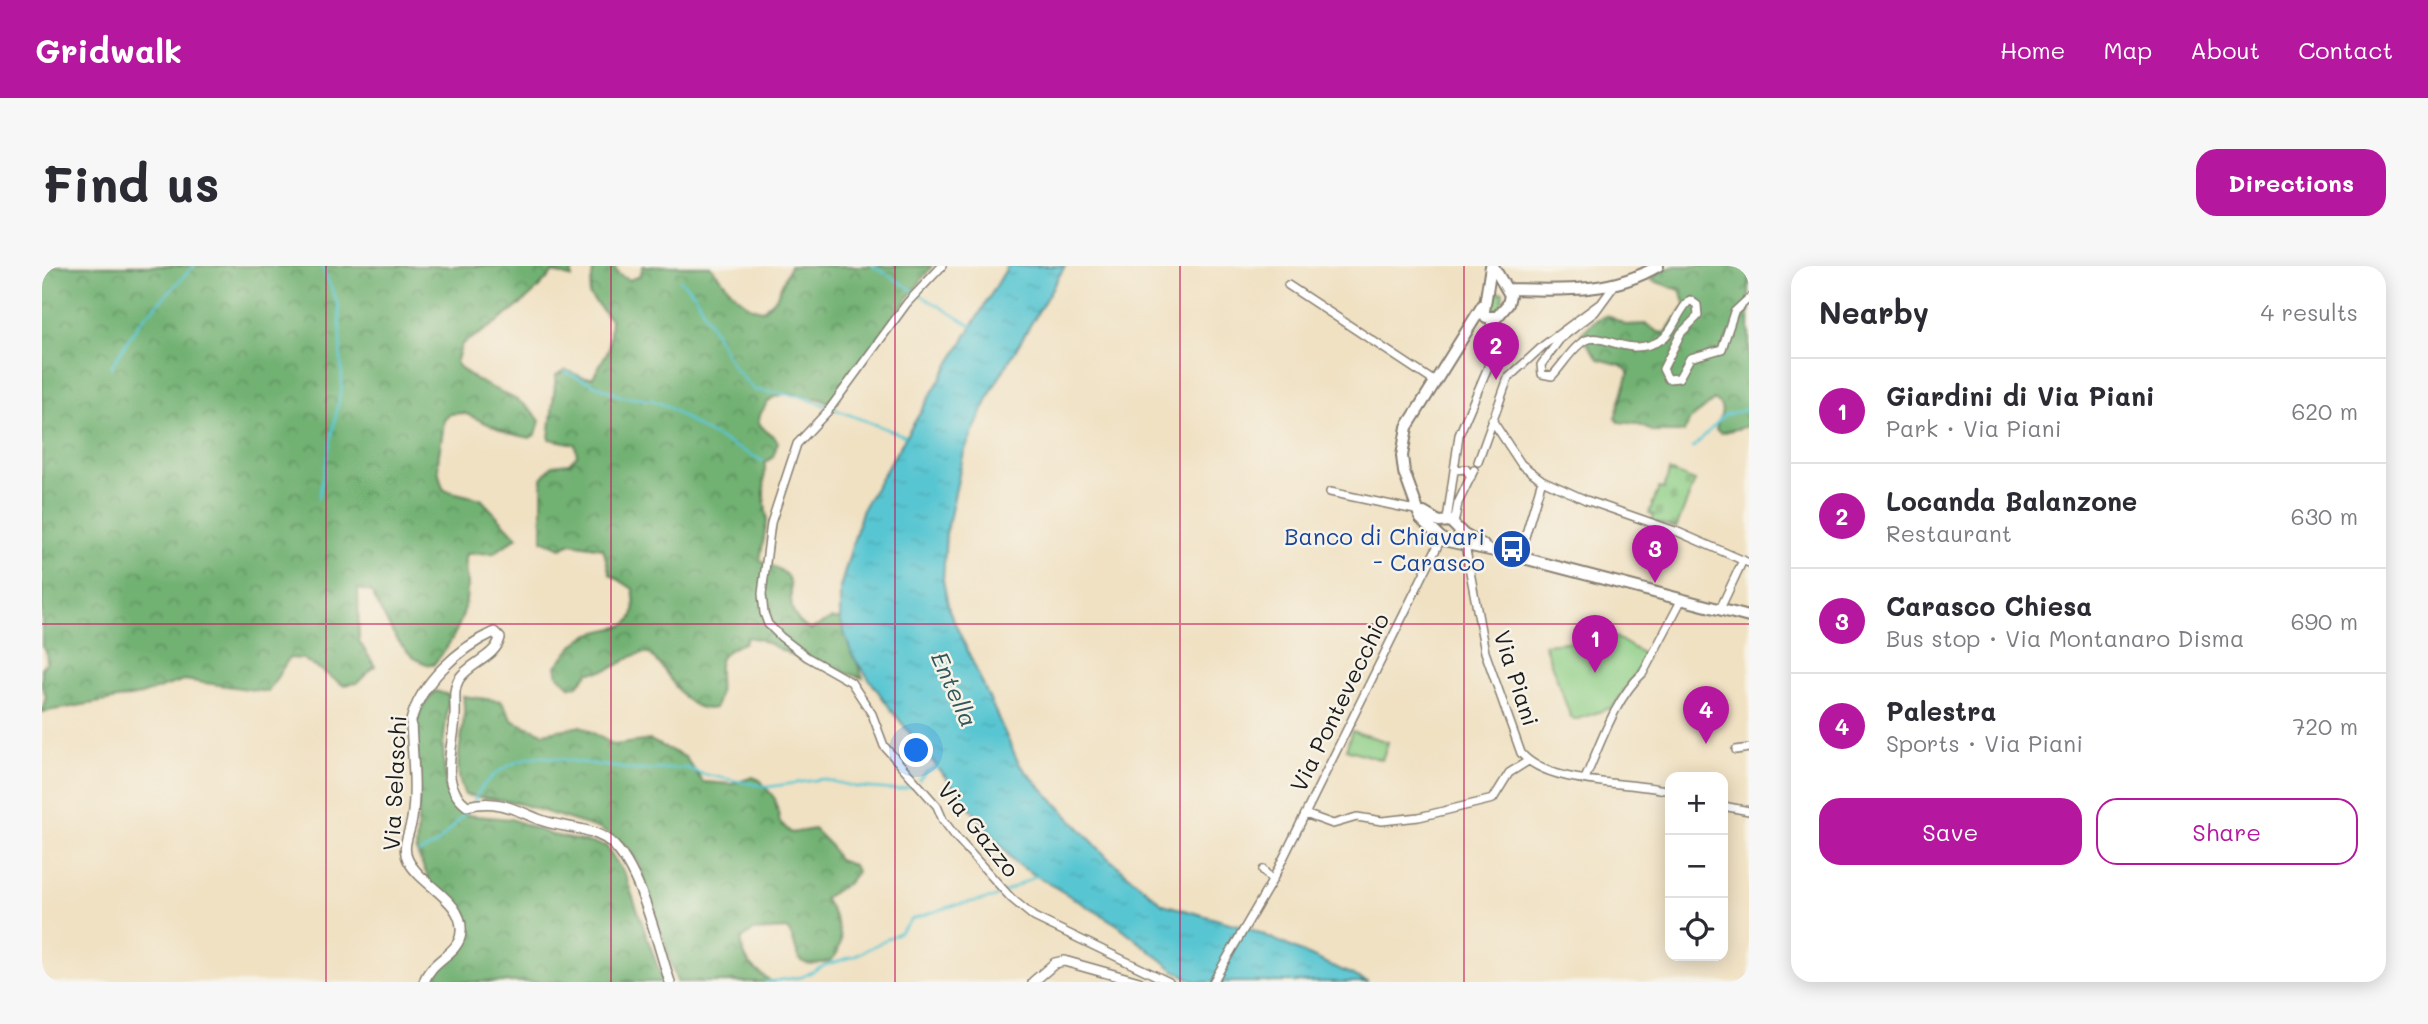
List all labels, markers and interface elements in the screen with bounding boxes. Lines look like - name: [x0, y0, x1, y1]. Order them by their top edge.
- text: Gridwalk: [35, 28, 182, 71]
- text: Home: [2000, 34, 2065, 65]
- text: Map: [2103, 34, 2152, 65]
- text: About: [2190, 34, 2260, 65]
- text: Contact: [2298, 34, 2393, 65]
- button: Directions: [2196, 149, 2386, 216]
- text: Find us: [42, 151, 220, 214]
- text: Nearby: [1819, 292, 1929, 332]
- text: 4 results: [2261, 297, 2358, 327]
- pin: 2: [1473, 322, 1519, 380]
- text: Giardini di Via Piani: [1886, 379, 2155, 413]
- text: 1: [1837, 396, 1847, 426]
- text: 620 m: [2291, 396, 2358, 426]
- text: Park · Via Piani: [1886, 413, 2062, 443]
- text: Locanda Balanzone: [1886, 484, 2137, 518]
- text: 2: [1836, 501, 1848, 531]
- text: 630 m: [2291, 501, 2358, 531]
- text: Restaurant: [1886, 518, 2012, 548]
- place label: Banco di Chiavari - Carasco: [1284, 521, 1485, 577]
- pin: 3: [1632, 525, 1678, 583]
- bus stop icon: Banco di Chiavari - Carasco: [1491, 528, 1533, 570]
- text: Carasco Chiesa: [1886, 589, 2092, 623]
- text: 3: [1835, 606, 1849, 636]
- text: 690 m: [2291, 606, 2358, 636]
- street label: Via Pontevecchio: [1283, 608, 1395, 796]
- pin: 1: [1572, 615, 1618, 673]
- text: Bus stop · Via Montanaro Disma: [1886, 623, 2244, 653]
- street label: Via Piani: [1487, 626, 1547, 730]
- water label: Entella: [925, 646, 985, 732]
- pin: 4: [1683, 686, 1729, 744]
- text: Palestra: [1886, 694, 1996, 728]
- text: 4: [1835, 711, 1849, 741]
- text: 720 m: [2293, 711, 2358, 741]
- street label: Via Selaschi: [375, 715, 413, 851]
- text: Sports · Via Piani: [1886, 728, 2083, 758]
- your location: [899, 733, 933, 767]
- map controls: [1665, 772, 1728, 961]
- button: +: [1665, 772, 1728, 835]
- street label: Via Gazzo: [931, 775, 1027, 883]
- button: Save: [1819, 798, 2082, 865]
- button: Share: [2096, 798, 2358, 865]
- button: −: [1665, 835, 1728, 898]
- button: locate: [1665, 898, 1728, 961]

